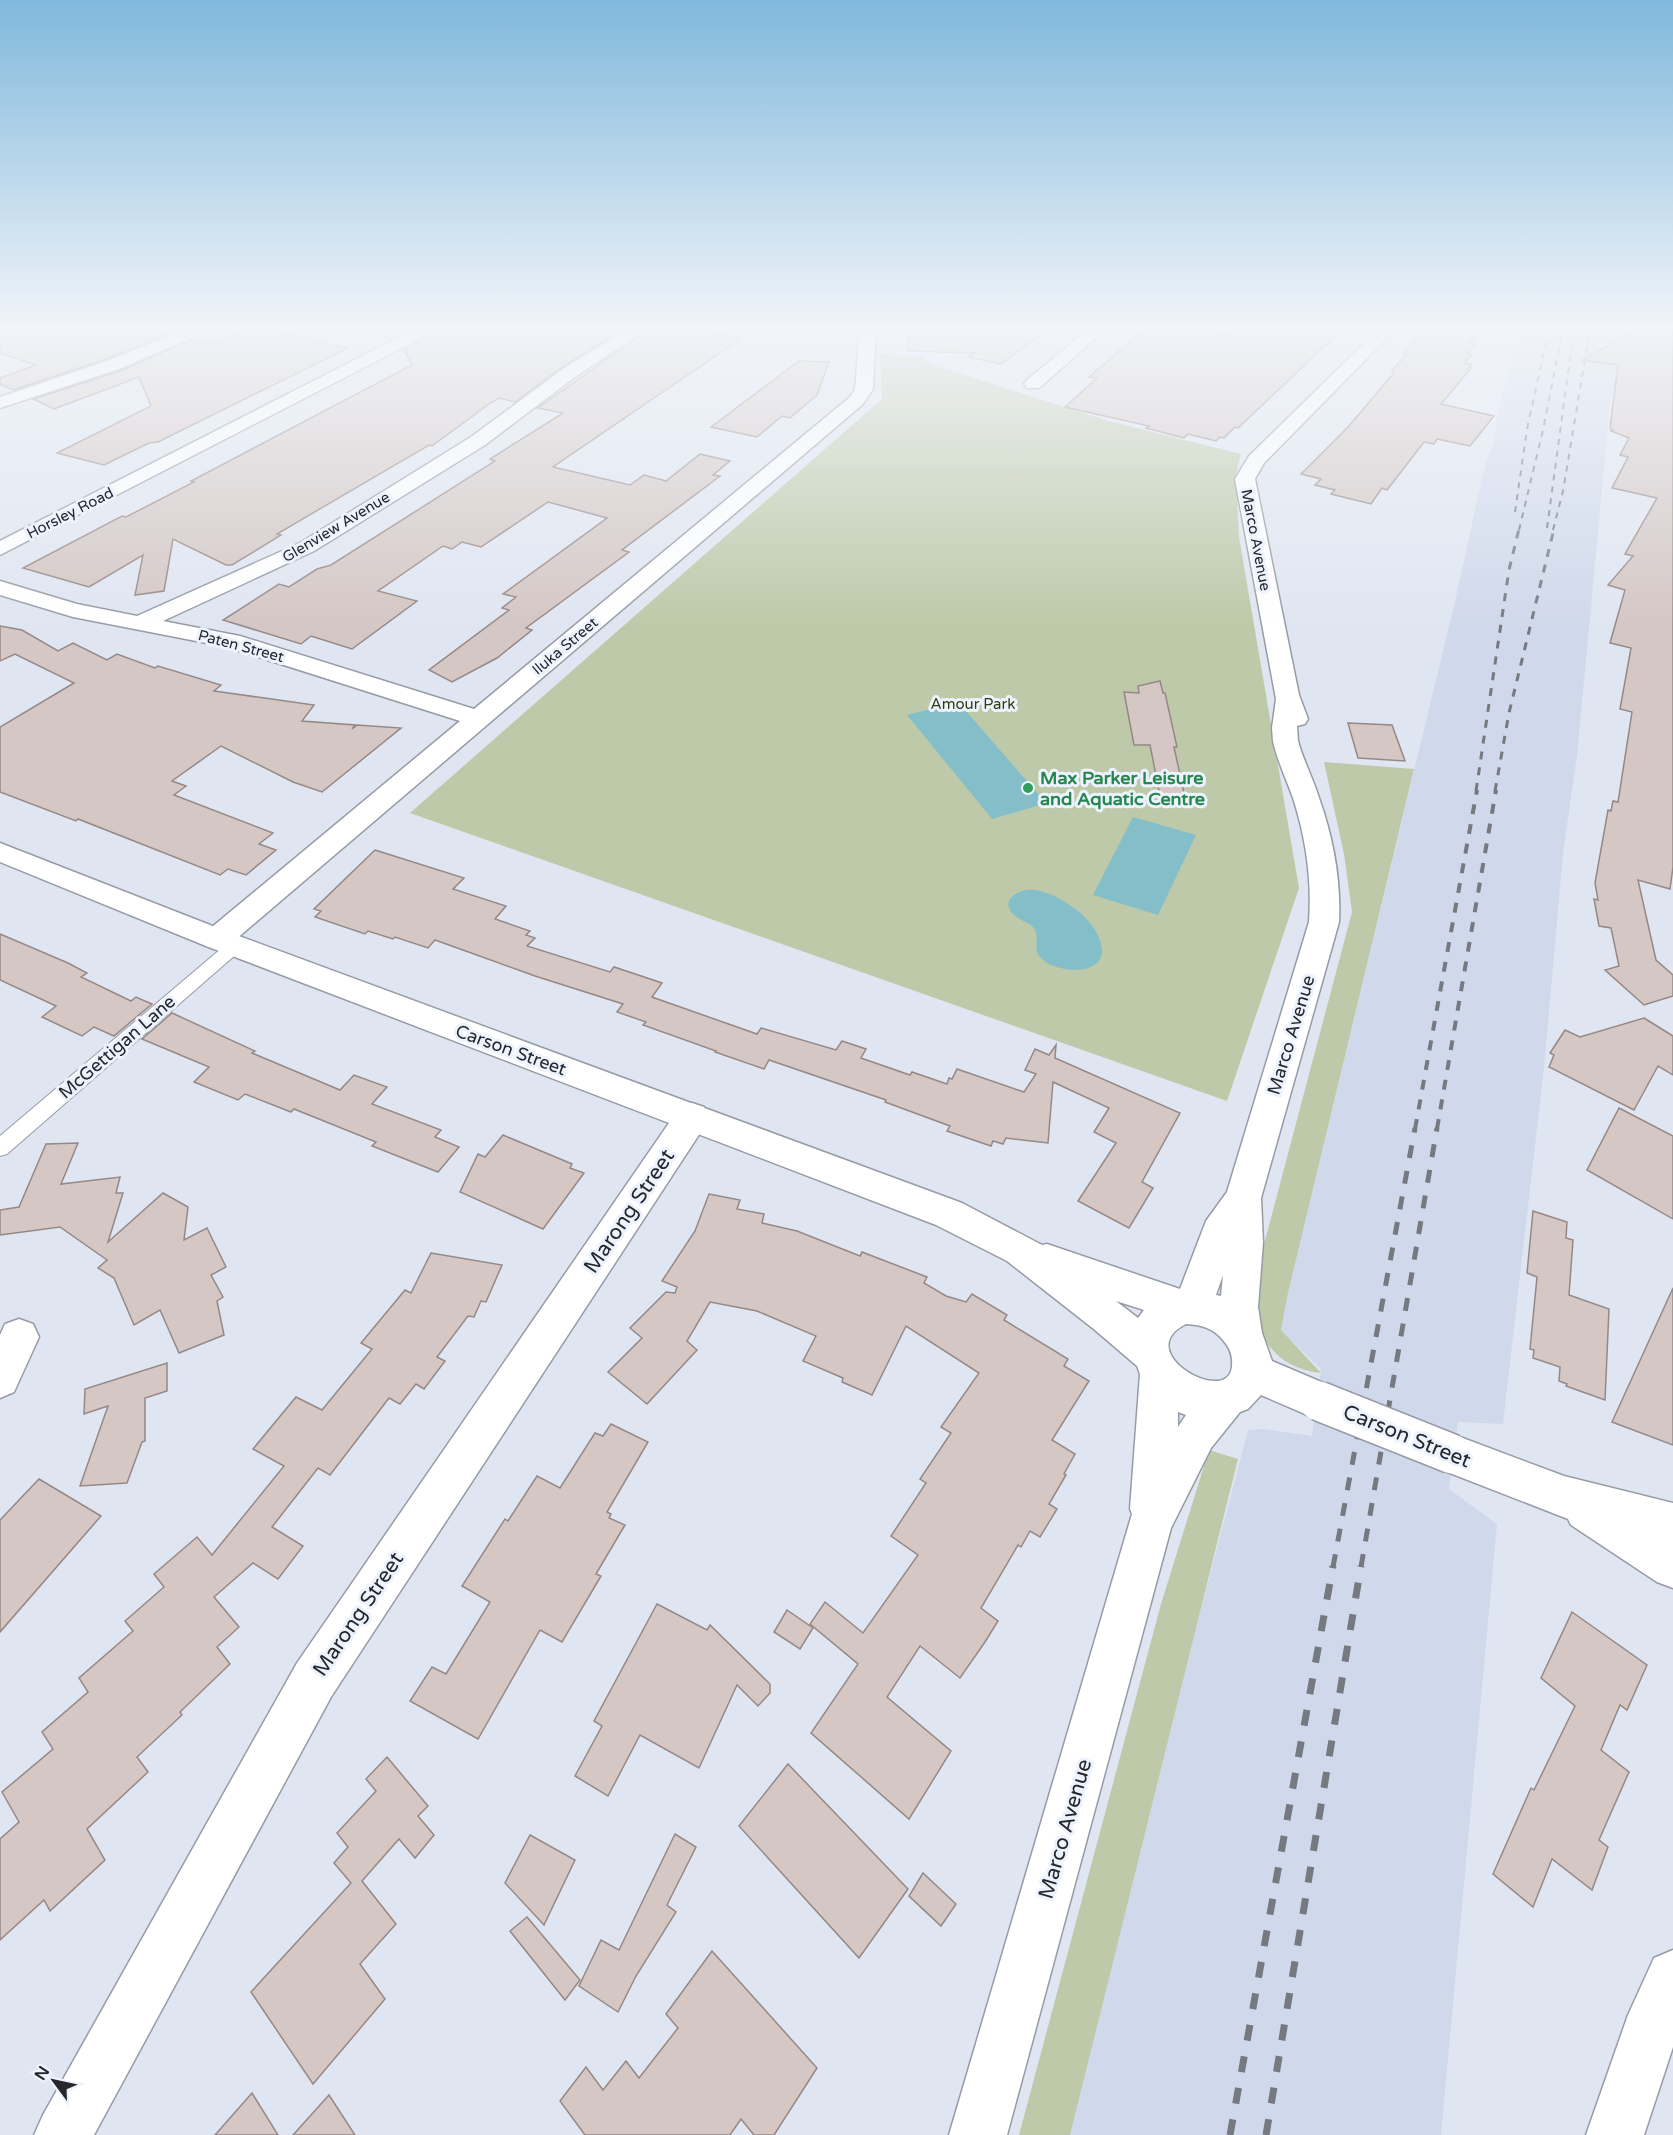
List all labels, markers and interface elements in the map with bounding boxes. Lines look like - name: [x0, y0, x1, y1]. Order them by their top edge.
- street label: Horsley Road: [24, 483, 116, 543]
- street label: Glenview Avenue: [279, 488, 393, 566]
- street label: Marco Avenue: [1237, 488, 1275, 592]
- street label: Iluka Street: [528, 613, 602, 679]
- street label: Paten Street: [196, 626, 286, 666]
- park label: Amour Park: [931, 695, 1015, 713]
- place label: Max Parker Leisure and Aquatic Centre: [1040, 767, 1205, 810]
- marker: Max Parker Leisure and Aquatic Centre: [1021, 781, 1035, 795]
- street label: Marco Avenue: [1262, 973, 1320, 1097]
- street label: McGettigan Lane: [54, 990, 180, 1104]
- street label: Carson Street: [453, 1020, 569, 1080]
- street label: Marong Street: [579, 1145, 680, 1278]
- street label: Carson Street: [1339, 1399, 1474, 1473]
- street label: Marong Street: [308, 1548, 409, 1681]
- street label: Marco Avenue: [1034, 1756, 1097, 1902]
- north arrow: [24, 2051, 84, 2111]
- text: N: [30, 2063, 54, 2084]

